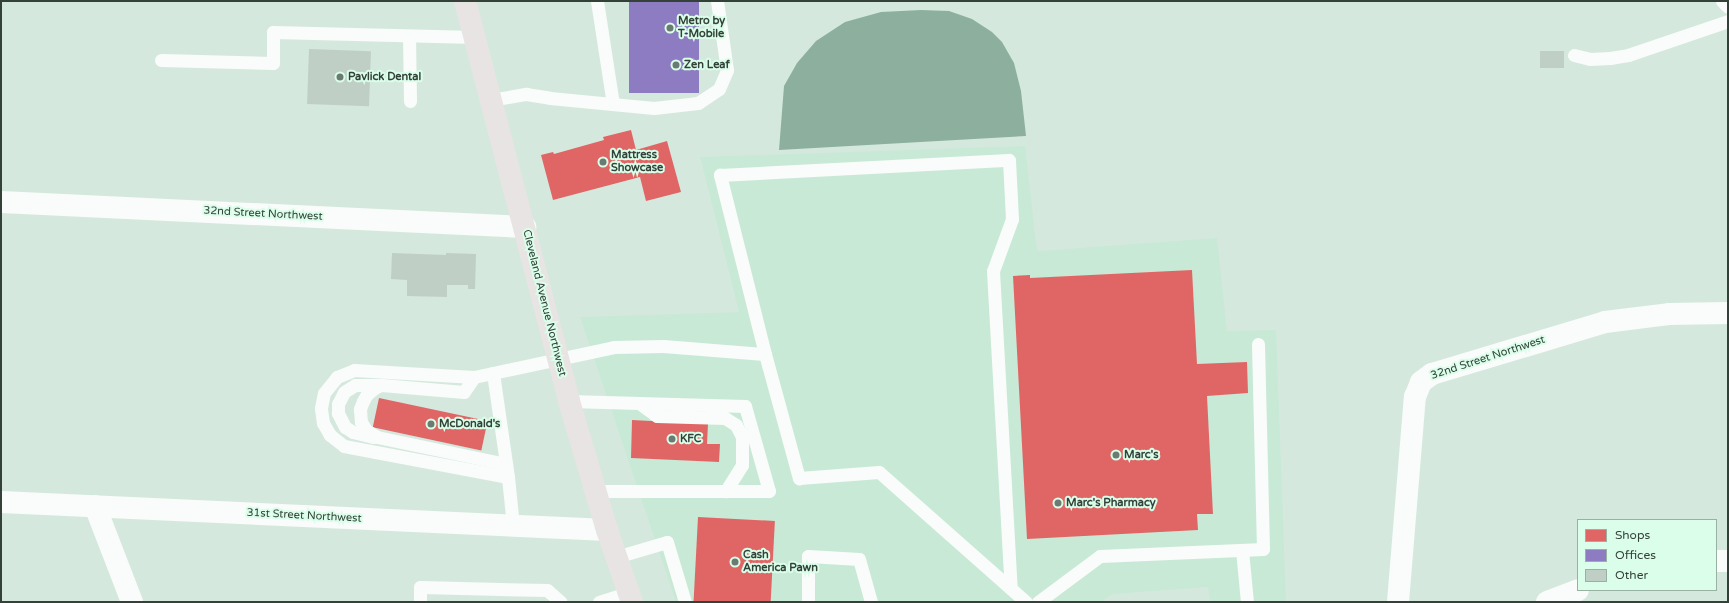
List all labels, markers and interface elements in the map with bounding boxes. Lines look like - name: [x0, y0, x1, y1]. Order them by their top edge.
- place label: Metro by T-Mobile: [678, 15, 725, 41]
- marker: Metro by T-Mobile: [665, 23, 675, 33]
- place label: Zen Leaf: [684, 58, 730, 72]
- marker: Zen Leaf: [671, 60, 681, 70]
- place label: Pavlick Dental: [348, 70, 421, 84]
- marker: Pavlick Dental: [335, 72, 345, 82]
- place label: Mattress Showcase: [611, 149, 663, 175]
- marker: Mattress Showcase: [598, 157, 608, 167]
- street label: 32nd Street Northwest: [203, 204, 323, 224]
- street label: Cleveland Avenue Northwest: [519, 228, 569, 378]
- street label: 32nd Street Northwest: [1429, 333, 1547, 383]
- place label: McDonald's: [439, 417, 500, 431]
- marker: McDonald's: [426, 419, 436, 429]
- place label: KFC: [680, 432, 701, 446]
- marker: KFC: [667, 434, 677, 444]
- place label: Marc's: [1124, 448, 1158, 462]
- marker: Marc's: [1111, 450, 1121, 460]
- place label: Marc's Pharmacy: [1066, 496, 1156, 510]
- marker: Marc's Pharmacy: [1053, 498, 1063, 508]
- street label: 31st Street Northwest: [246, 506, 362, 526]
- legend: [1577, 519, 1717, 591]
- text: Shops: [1615, 528, 1650, 542]
- text: Offices: [1615, 548, 1656, 562]
- place label: Cash America Pawn: [743, 549, 818, 575]
- marker: Cash America Pawn: [730, 557, 740, 567]
- text: Other: [1615, 568, 1648, 582]

